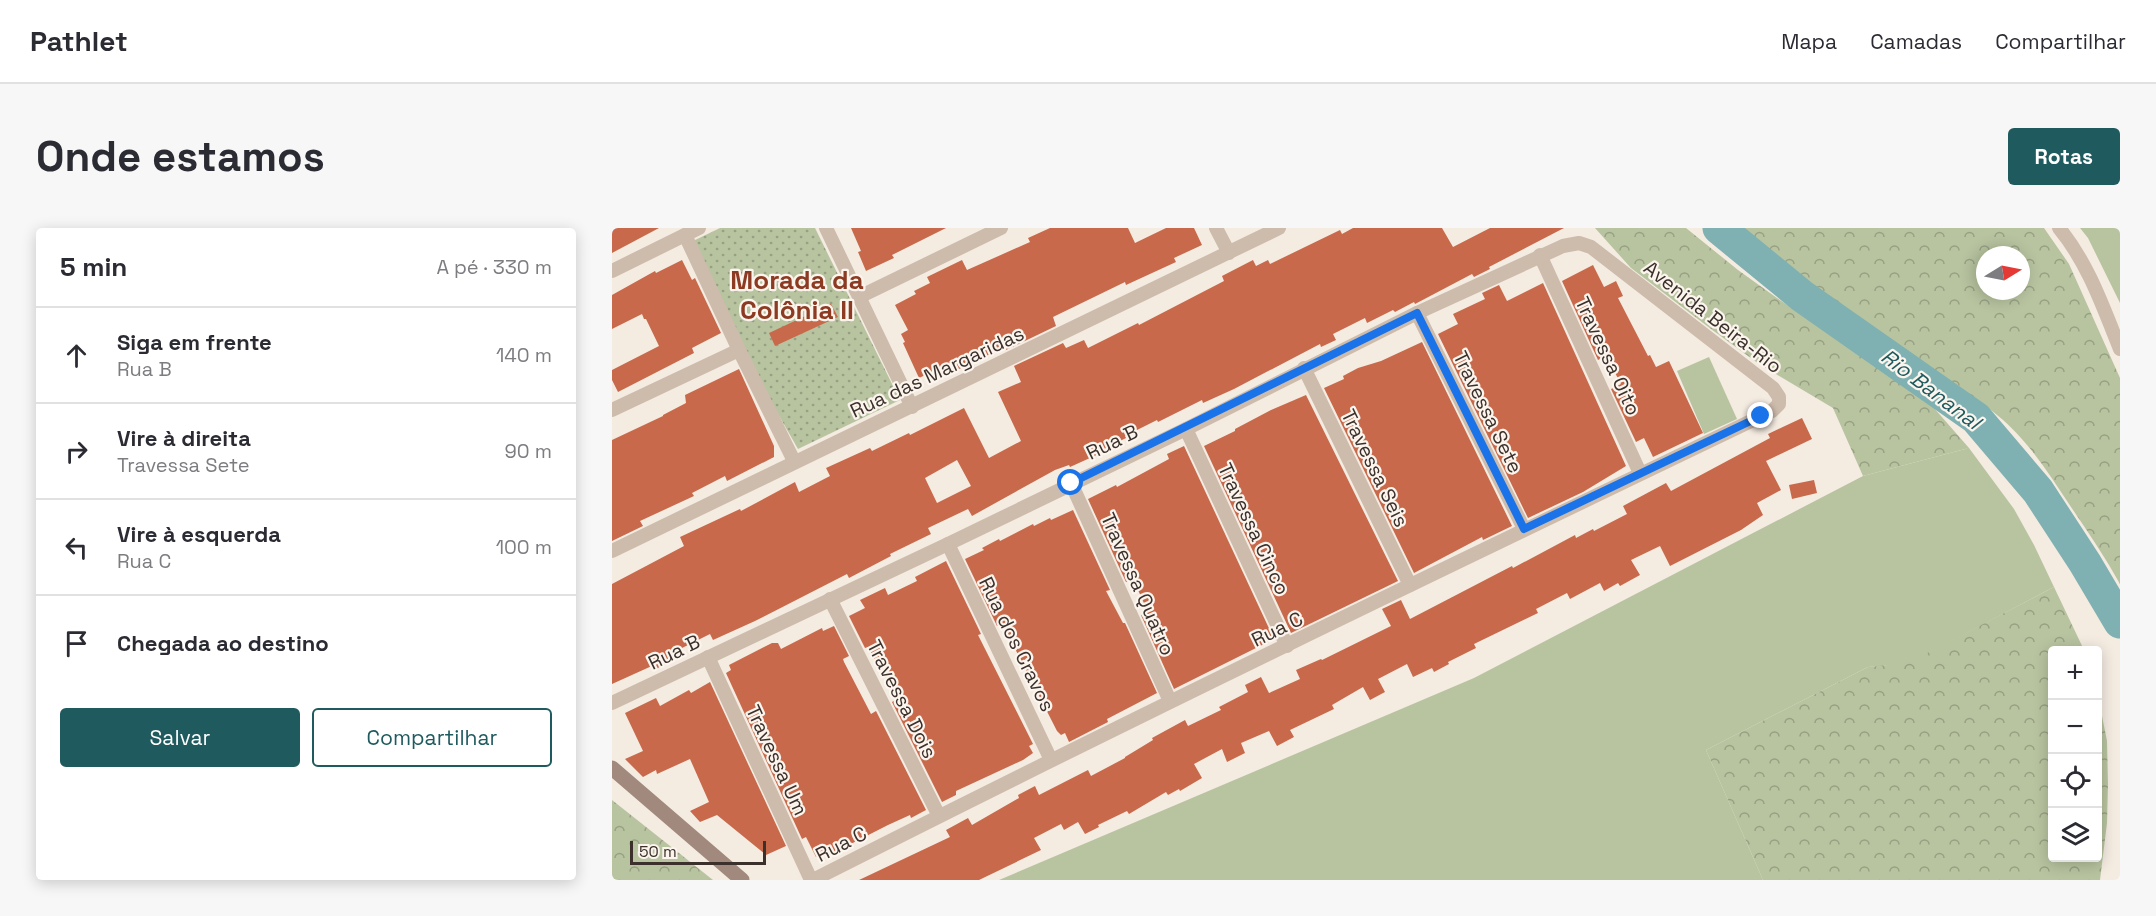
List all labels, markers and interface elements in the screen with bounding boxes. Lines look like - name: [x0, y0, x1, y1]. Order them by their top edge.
- text: Pathlet: [30, 23, 128, 59]
- text: Mapa: [1781, 28, 1837, 55]
- text: Camadas: [1870, 28, 1962, 55]
- text: Compartilhar: [1995, 28, 2126, 55]
- button: Rotas: [2008, 128, 2120, 185]
- text: Onde estamos: [36, 130, 325, 183]
- north arrow: [1976, 246, 2030, 300]
- text: 5 min: [60, 250, 127, 284]
- text: A pé · 330 m: [436, 254, 552, 280]
- street label: Avenida Beira-Rio: [1639, 255, 1787, 379]
- district label: Morada da Colônia II: [730, 263, 864, 327]
- street label: Travessa Oito: [1569, 293, 1647, 419]
- street label: Rua das Margaridas: [846, 320, 1028, 424]
- text: Siga em frente: [117, 328, 272, 356]
- icon: ahead: [60, 339, 93, 372]
- text: 140 m: [496, 342, 552, 368]
- water label: Rio Bananal: [1876, 343, 1988, 437]
- street label: Travessa Sete: [1447, 347, 1529, 477]
- text: Rua B: [117, 356, 172, 382]
- route end: [1747, 402, 1773, 428]
- street label: Travessa Seis: [1335, 405, 1415, 531]
- street label: Rua B: [1082, 418, 1142, 466]
- text: Vire à direita: [117, 424, 251, 452]
- icon: right: [60, 435, 93, 468]
- text: 90 m: [505, 438, 552, 464]
- text: Travessa Sete: [117, 452, 250, 478]
- street label: Travessa Cinco: [1212, 459, 1296, 599]
- route start: [1057, 469, 1083, 495]
- street label: Travessa Quatro: [1095, 509, 1181, 659]
- text: Vire à esquerda: [117, 520, 281, 548]
- icon: left: [60, 531, 93, 564]
- text: 100 m: [496, 534, 552, 560]
- text: Rua C: [117, 548, 171, 574]
- street label: Rua dos Cravos: [973, 572, 1061, 716]
- street label: Rua C: [1247, 605, 1307, 653]
- icon: arrive: [60, 627, 93, 660]
- street label: Rua B: [644, 628, 704, 676]
- text: Chegada ao destino: [117, 629, 329, 657]
- street label: Travessa Dois: [861, 635, 943, 763]
- map controls: [2048, 646, 2102, 862]
- button: +: [2048, 646, 2102, 700]
- button: −: [2048, 700, 2102, 754]
- street label: Travessa Um: [740, 701, 814, 819]
- button: Salvar: [60, 708, 300, 767]
- button: Compartilhar: [312, 708, 552, 767]
- button: locate: [2048, 754, 2102, 808]
- button: layers: [2048, 808, 2102, 862]
- street label: Rua C: [811, 820, 871, 868]
- scale bar: [630, 838, 766, 866]
- text: 50 m: [639, 841, 677, 862]

